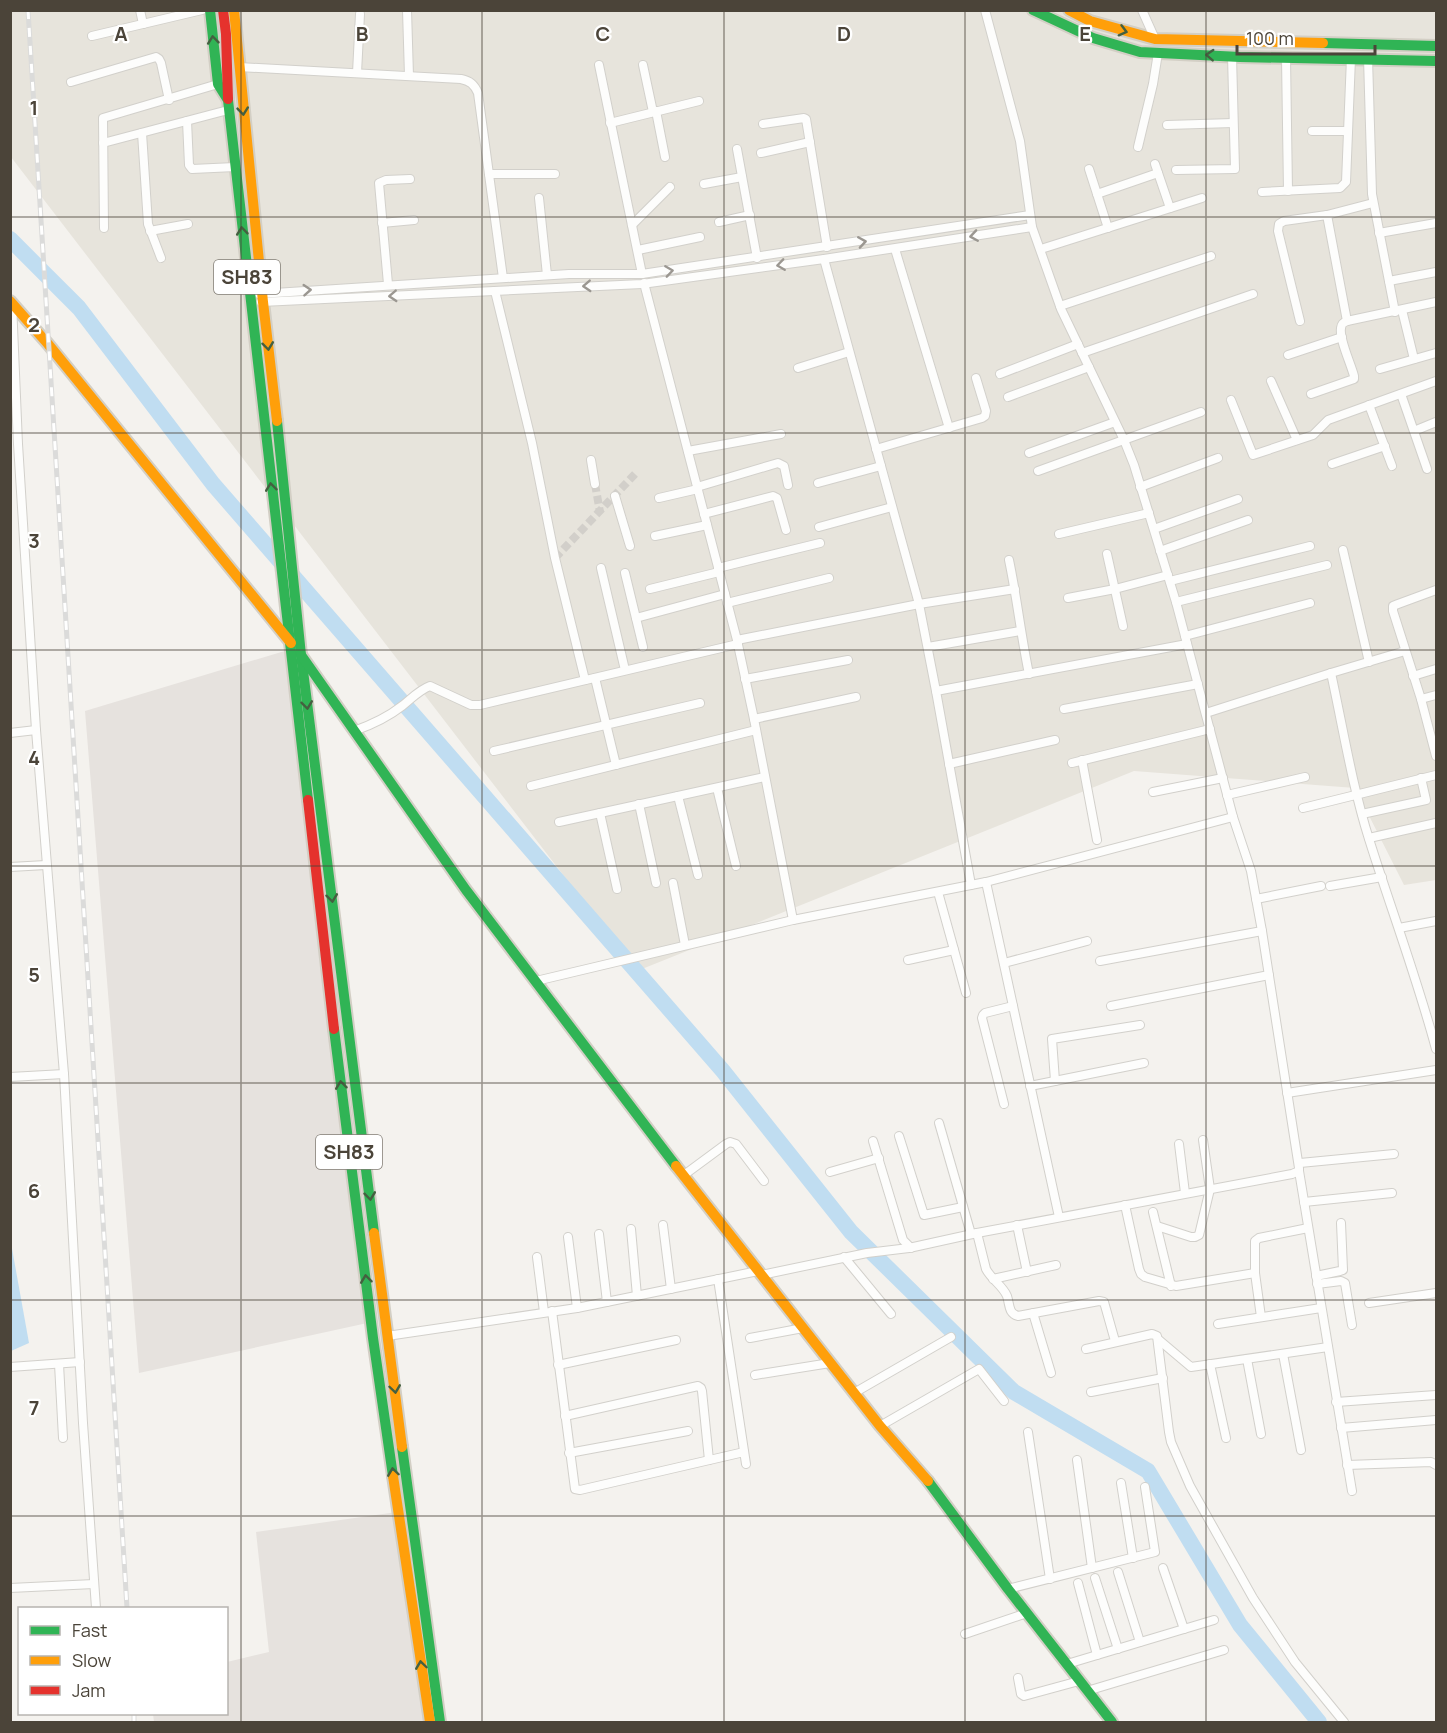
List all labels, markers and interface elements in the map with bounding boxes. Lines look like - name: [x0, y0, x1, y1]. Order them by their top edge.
- scale bar: [1237, 18, 1375, 56]
- text: A: [114, 20, 128, 47]
- text: B: [356, 20, 369, 47]
- text: C: [596, 20, 610, 47]
- text: D: [837, 20, 851, 47]
- text: E: [1079, 20, 1091, 47]
- one-way arrow: [1117, 24, 1128, 36]
- text: 100 m: [1246, 26, 1294, 50]
- one-way arrow: [207, 35, 220, 44]
- one-way arrow: [1206, 49, 1215, 62]
- text: 1: [30, 94, 38, 121]
- one-way arrow: [236, 106, 249, 115]
- one-way arrow: [236, 226, 249, 236]
- one-way arrow: [969, 229, 979, 242]
- one-way arrow: [858, 236, 867, 248]
- one-way arrow: [777, 258, 786, 271]
- road number: SH83: [214, 260, 280, 294]
- one-way arrow: [665, 265, 674, 277]
- one-way arrow: [583, 280, 592, 293]
- one-way arrow: [303, 284, 312, 297]
- one-way arrow: [388, 289, 397, 302]
- text: 2: [28, 311, 40, 338]
- one-way arrow: [261, 342, 274, 351]
- one-way arrow: [266, 483, 278, 492]
- text: 3: [28, 527, 40, 554]
- one-way arrow: [301, 700, 313, 709]
- text: 4: [28, 744, 40, 771]
- one-way arrow: [325, 894, 338, 903]
- text: 5: [28, 961, 40, 988]
- one-way arrow: [335, 1081, 347, 1090]
- road number: SH83: [316, 1135, 382, 1169]
- text: 6: [28, 1177, 40, 1204]
- one-way arrow: [364, 1191, 376, 1200]
- one-way arrow: [360, 1274, 372, 1283]
- one-way arrow: [388, 1385, 400, 1394]
- text: 7: [29, 1394, 39, 1421]
- one-way arrow: [387, 1467, 399, 1476]
- legend: [18, 1607, 228, 1715]
- text: Fast: [72, 1618, 107, 1642]
- text: Slow: [72, 1648, 112, 1672]
- one-way arrow: [416, 1660, 428, 1669]
- text: Jam: [72, 1678, 106, 1702]

